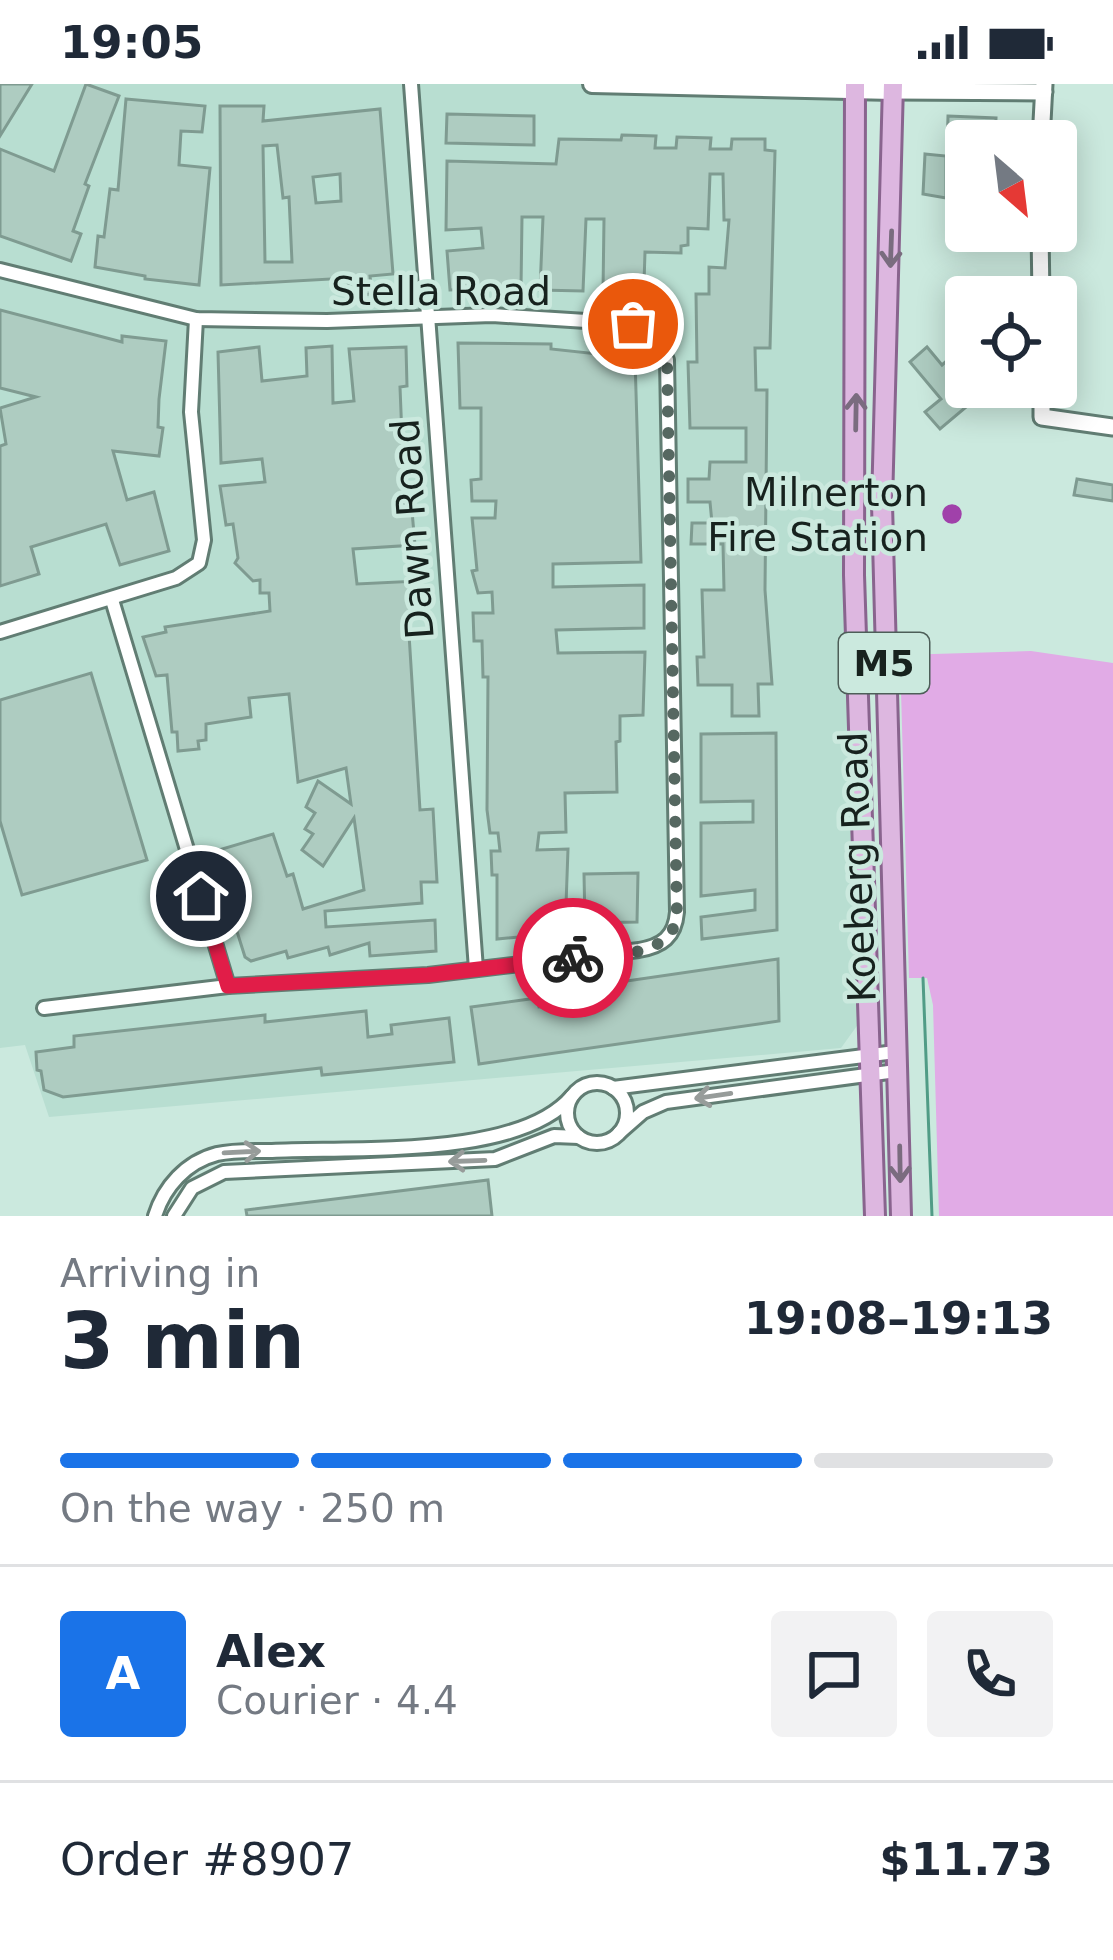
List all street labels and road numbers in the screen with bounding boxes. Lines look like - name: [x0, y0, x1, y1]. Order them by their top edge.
- street label: Stella Road: [331, 269, 551, 314]
- street label: Dawn Road: [382, 417, 443, 641]
- road number: M5: [839, 633, 929, 693]
- street label: Koeberg Road: [830, 731, 885, 1003]

